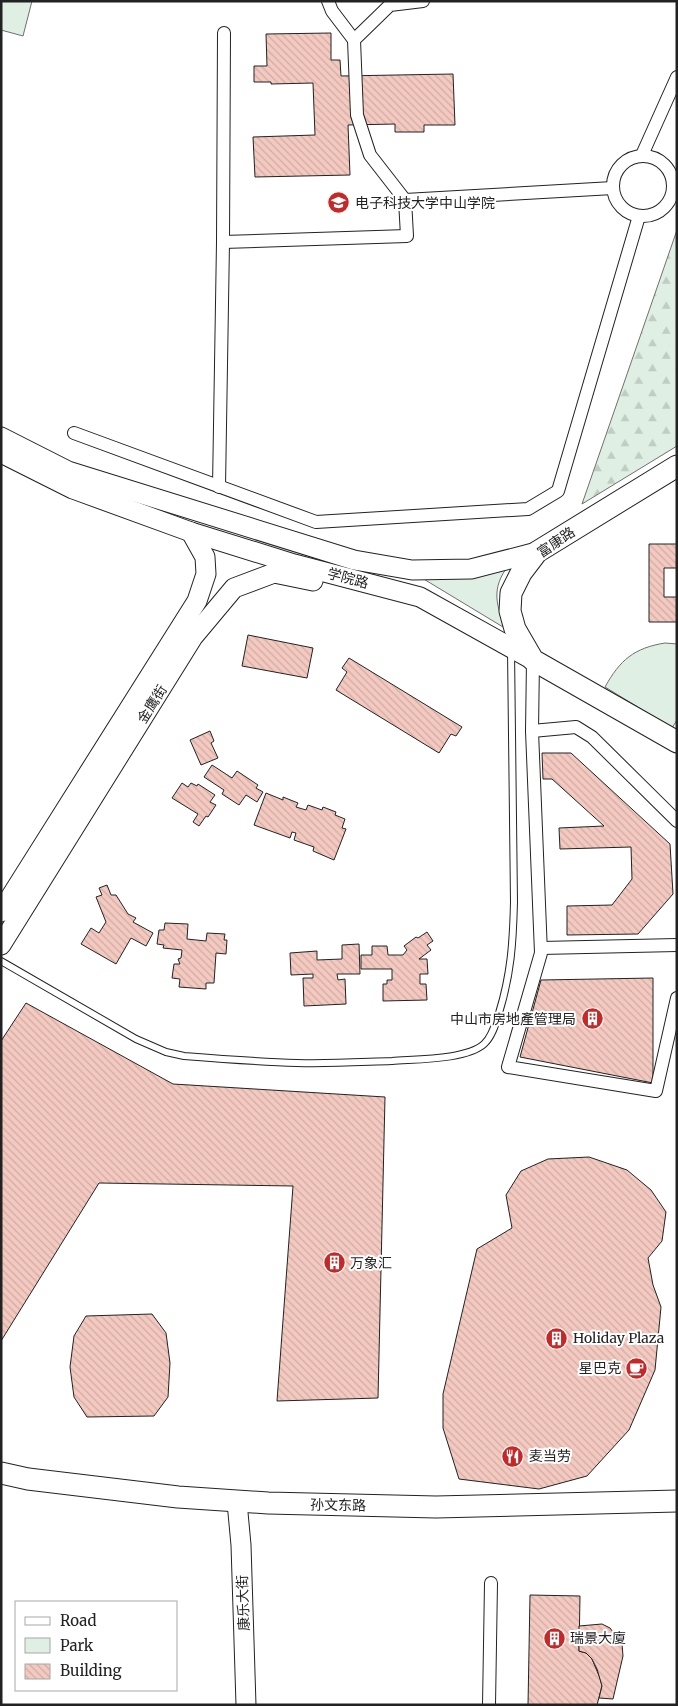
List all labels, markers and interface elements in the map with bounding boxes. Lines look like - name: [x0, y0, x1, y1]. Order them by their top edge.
- school or university icon: 电子科技大学中山学院: [327, 191, 351, 215]
- place label: 电子科技大学中山学院: [355, 194, 495, 212]
- street label: 富康路: [534, 523, 578, 561]
- street label: 学院路: [325, 564, 371, 592]
- street label: 金鹰街: [133, 681, 171, 727]
- building icon: 中山市房地產管理局: [580, 1007, 604, 1031]
- place label: 中山市房地產管理局: [450, 1010, 576, 1028]
- building icon: 万象汇: [322, 1251, 346, 1275]
- place label: 万象汇: [350, 1254, 392, 1272]
- building icon: Holiday Plaza: [545, 1326, 569, 1350]
- place label: Holiday Plaza: [573, 1329, 665, 1347]
- cafe icon: 星巴克: [625, 1356, 649, 1380]
- place label: 星巴克: [579, 1359, 621, 1377]
- restaurant icon: 麦当劳: [501, 1444, 525, 1468]
- place label: 麦当劳: [529, 1447, 571, 1465]
- street label: 孙文东路: [310, 1496, 366, 1514]
- street label: 康乐大街: [233, 1575, 253, 1631]
- legend: [15, 1601, 178, 1691]
- text: Road: [60, 1611, 96, 1630]
- building icon: 瑞景大廈: [542, 1626, 566, 1650]
- place label: 瑞景大廈: [570, 1629, 626, 1647]
- text: Park: [60, 1636, 94, 1655]
- text: Building: [60, 1661, 122, 1680]

